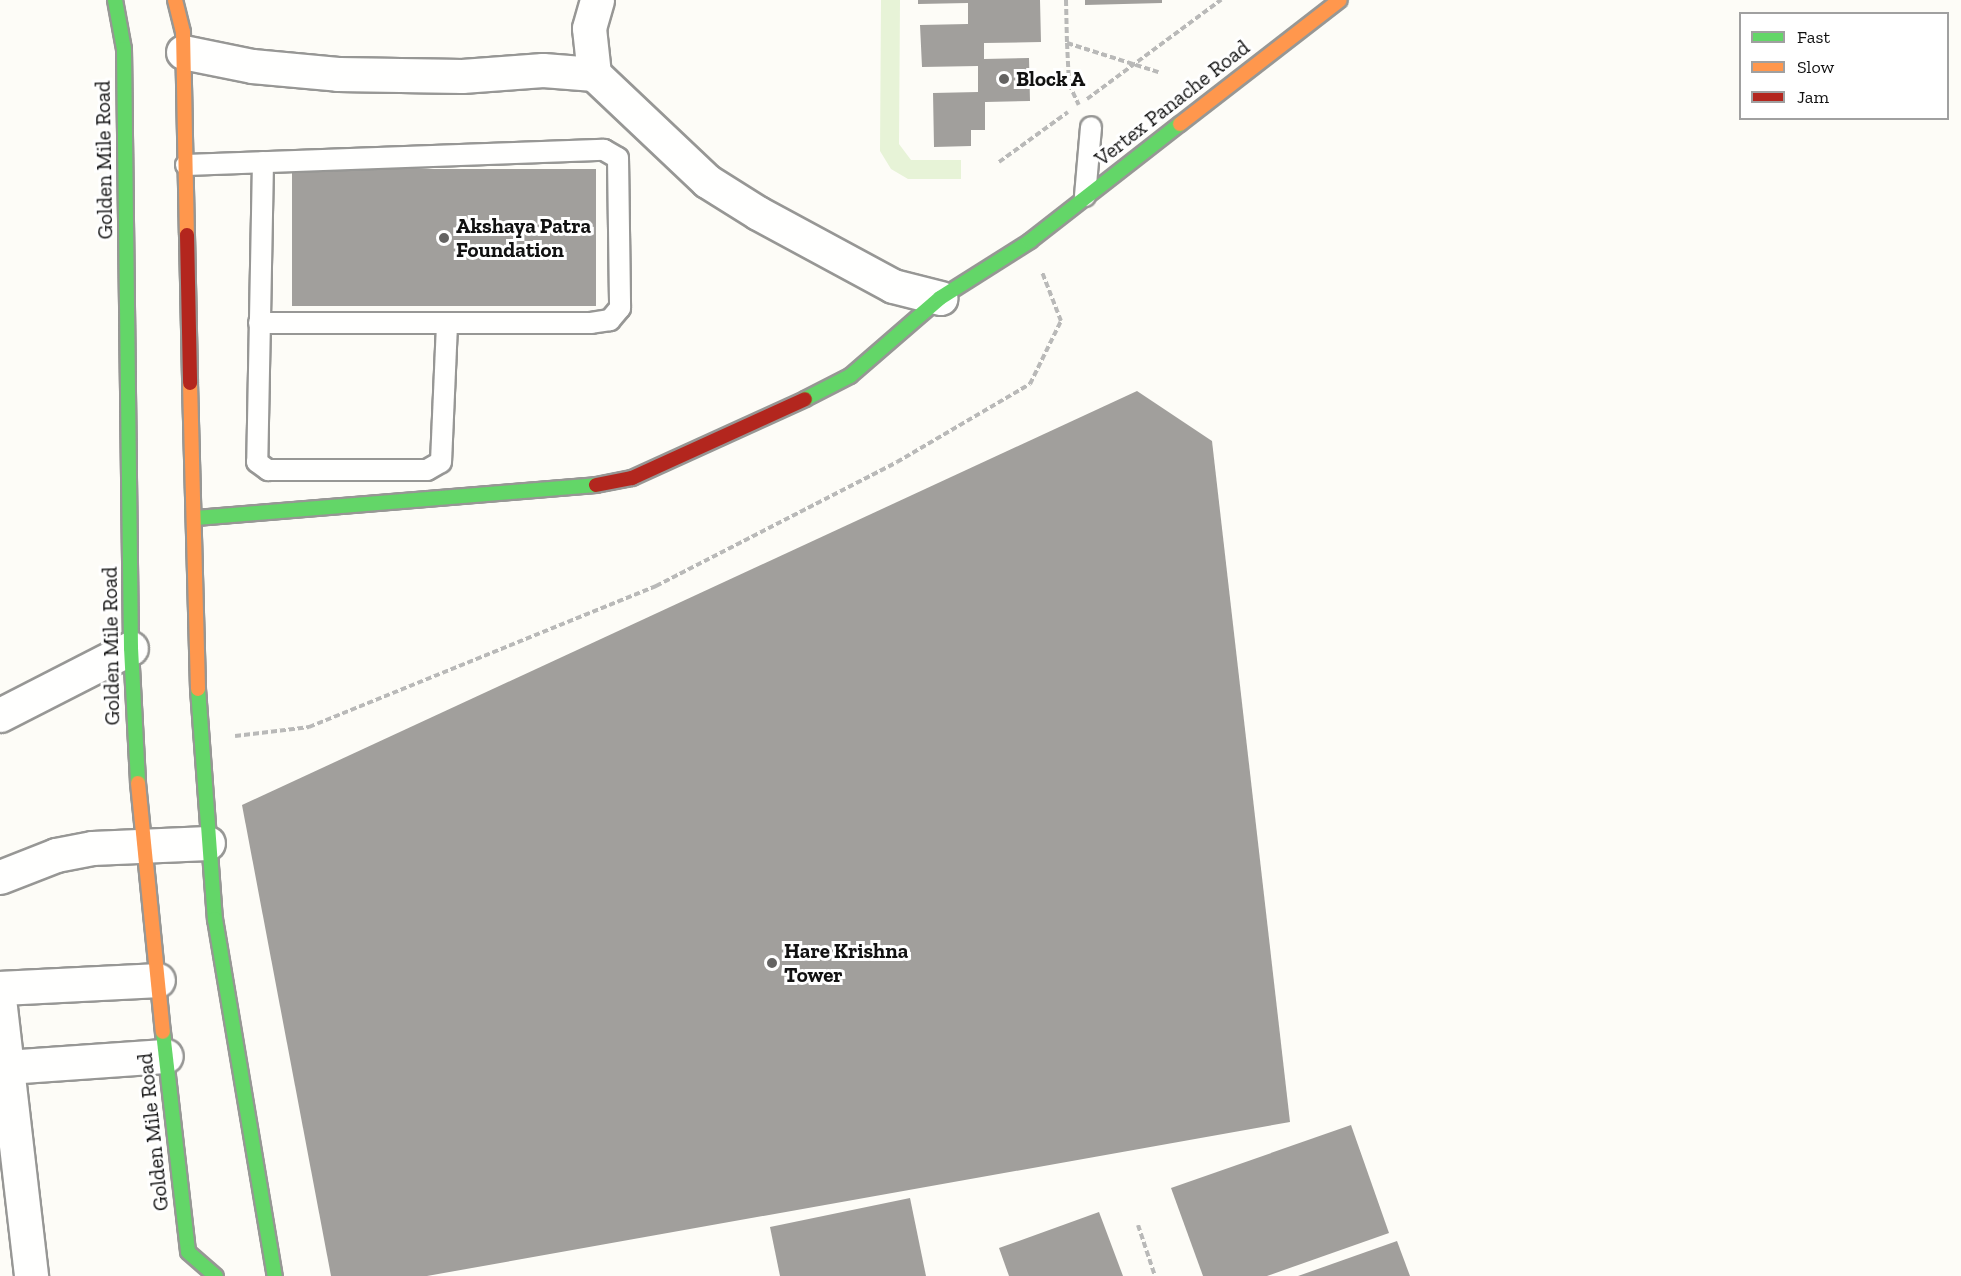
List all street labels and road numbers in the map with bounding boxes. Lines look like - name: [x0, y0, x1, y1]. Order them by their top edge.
- street label: Vertex Panache Road: [1090, 35, 1254, 171]
- street label: Golden Mile Road: [90, 80, 118, 240]
- street label: Golden Mile Road: [97, 566, 125, 726]
- street label: Golden Mile Road: [132, 1052, 174, 1212]

